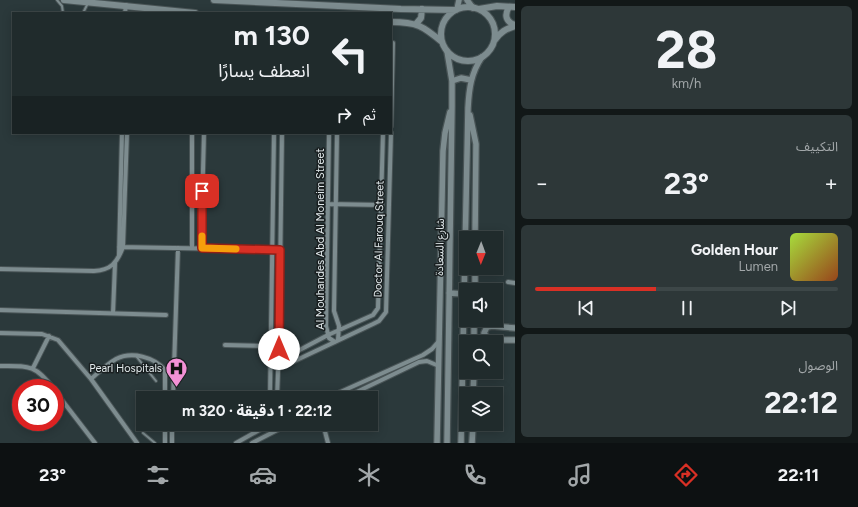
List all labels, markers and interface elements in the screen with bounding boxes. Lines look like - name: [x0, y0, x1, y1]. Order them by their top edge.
- text: 130 m: [233, 18, 310, 52]
- text: 28: [656, 19, 717, 81]
- icon: left: [324, 28, 376, 80]
- text: انعطف يسارًا: [218, 60, 310, 82]
- text: km/h: [672, 76, 701, 91]
- icon: right: [333, 104, 355, 126]
- text: ثم: [363, 106, 376, 124]
- text: التكييف: [796, 139, 838, 154]
- street label: Al Mouhandes Abd Al Moneim Street: [314, 148, 327, 330]
- text: 23°: [664, 165, 709, 202]
- text: −: [535, 170, 549, 197]
- text: +: [824, 170, 838, 197]
- pin: [185, 174, 219, 208]
- icon: arrive: [191, 180, 213, 202]
- street label: Doctor Al Farouq Street: [371, 180, 387, 298]
- street label: شارع السعادة: [433, 218, 448, 276]
- north arrow: [459, 231, 503, 275]
- map controls: [459, 231, 503, 431]
- text: Golden Hour: [691, 241, 778, 259]
- text: Lumen: [739, 259, 778, 274]
- button: sound: [459, 283, 503, 327]
- icon: previous: [575, 297, 597, 319]
- icon: pause: [676, 297, 698, 319]
- icon: next: [777, 297, 799, 319]
- position arrow: [258, 328, 300, 370]
- button: search: [459, 335, 503, 379]
- hospital icon: Pearl Hospitals: [164, 355, 190, 388]
- text: الوصول: [798, 358, 838, 373]
- place label: Pearl Hospitals: [89, 362, 162, 375]
- speed limit sign: 30: [12, 379, 64, 431]
- text: 22:12: [764, 384, 838, 421]
- button: layers: [459, 387, 503, 431]
- text: 22:12 · 1 دقيقة · 320 m: [182, 402, 332, 420]
- icon: filters: [144, 461, 172, 489]
- icon: car: [249, 461, 277, 489]
- icon: climate: [355, 461, 383, 489]
- icon: phone: [461, 461, 489, 489]
- icon: music: [566, 461, 594, 489]
- icon: directions: [672, 461, 700, 489]
- text: 23°: [39, 464, 66, 486]
- text: 22:11: [778, 464, 819, 486]

